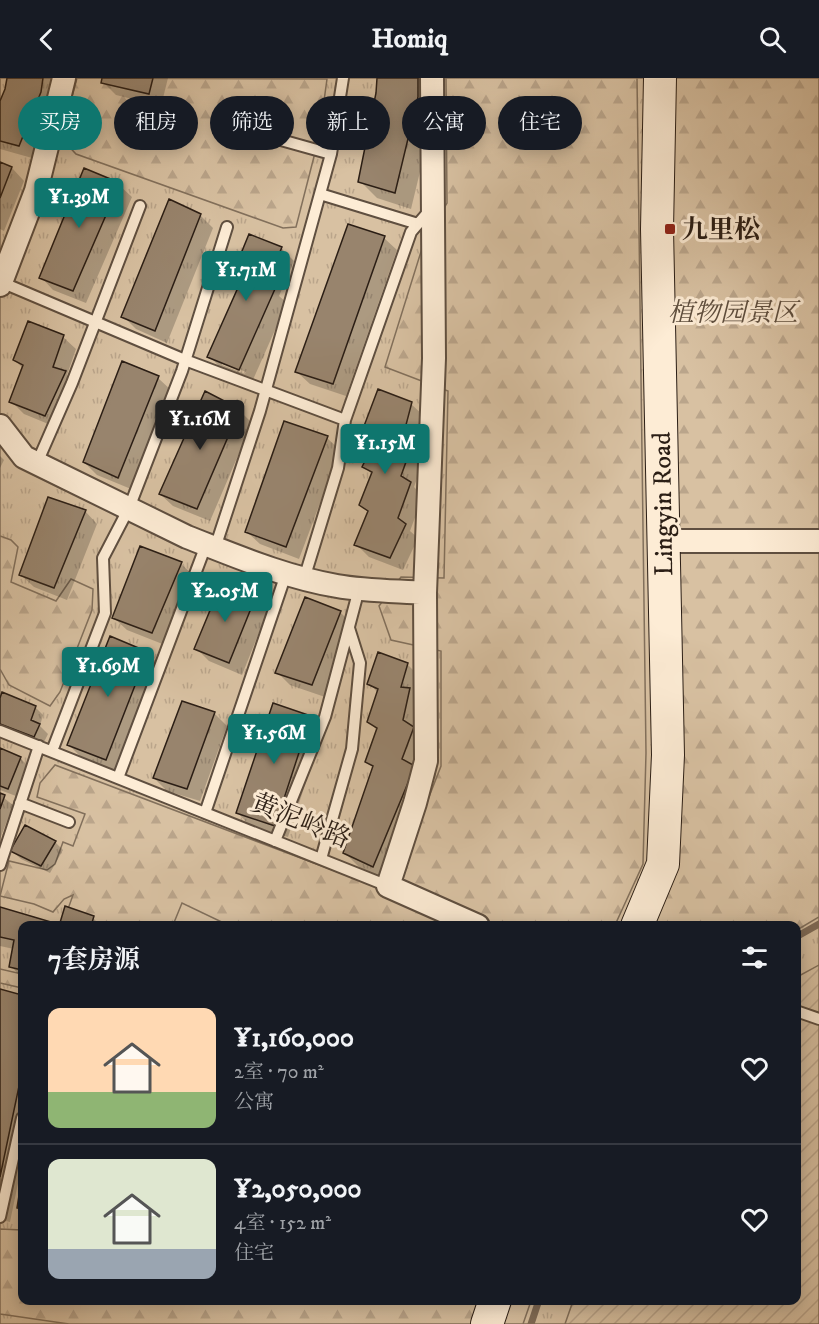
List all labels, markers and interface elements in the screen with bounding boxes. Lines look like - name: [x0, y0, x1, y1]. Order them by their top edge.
- text: Homiq: [372, 22, 448, 56]
- icon: back: [30, 23, 63, 56]
- icon: search: [756, 23, 789, 56]
- chip: 买房: [18, 96, 102, 150]
- chip: 租房: [114, 96, 198, 150]
- chip: 筛选: [210, 96, 294, 150]
- chip: 新上: [306, 96, 390, 150]
- chip: 公寓: [402, 96, 486, 150]
- chip: 住宅: [498, 96, 582, 150]
- pin: ¥1.39M: [30, 178, 128, 229]
- text: ¥1.39M: [48, 185, 110, 210]
- place label: 九里松: [682, 214, 760, 247]
- marker: 九里松: [663, 222, 677, 236]
- pin: ¥1.71M: [197, 251, 295, 302]
- text: ¥1.71M: [216, 258, 276, 283]
- park label: 植物园景区: [668, 297, 801, 330]
- pin: ¥1.16M: [151, 400, 249, 451]
- text: ¥1.16M: [169, 407, 231, 432]
- pin: ¥1.15M: [336, 424, 434, 475]
- text: ¥1.15M: [355, 431, 415, 456]
- street label: Lingyin Road: [646, 432, 681, 576]
- pin: ¥2.05M: [176, 572, 274, 623]
- text: ¥2.05M: [191, 579, 259, 604]
- pin: ¥1.69M: [59, 647, 157, 698]
- text: ¥1.69M: [76, 654, 140, 679]
- pin: ¥1.56M: [225, 714, 323, 765]
- text: ¥1.56M: [242, 721, 306, 746]
- street label: 黄泥岭路: [246, 787, 355, 856]
- icon: filters: [738, 941, 771, 974]
- text: 7套房源: [48, 944, 140, 977]
- text: ¥1,160,000: [234, 1022, 354, 1055]
- icon: home: [96, 1032, 168, 1104]
- icon: heart: [738, 1052, 771, 1085]
- text: 2室 · 70 m²: [234, 1060, 324, 1085]
- text: 公寓: [234, 1090, 274, 1115]
- text: ¥2,050,000: [234, 1173, 361, 1206]
- icon: home: [96, 1183, 168, 1255]
- icon: heart: [738, 1203, 771, 1236]
- text: 4室 · 152 m²: [234, 1211, 331, 1236]
- text: 住宅: [234, 1241, 274, 1266]

